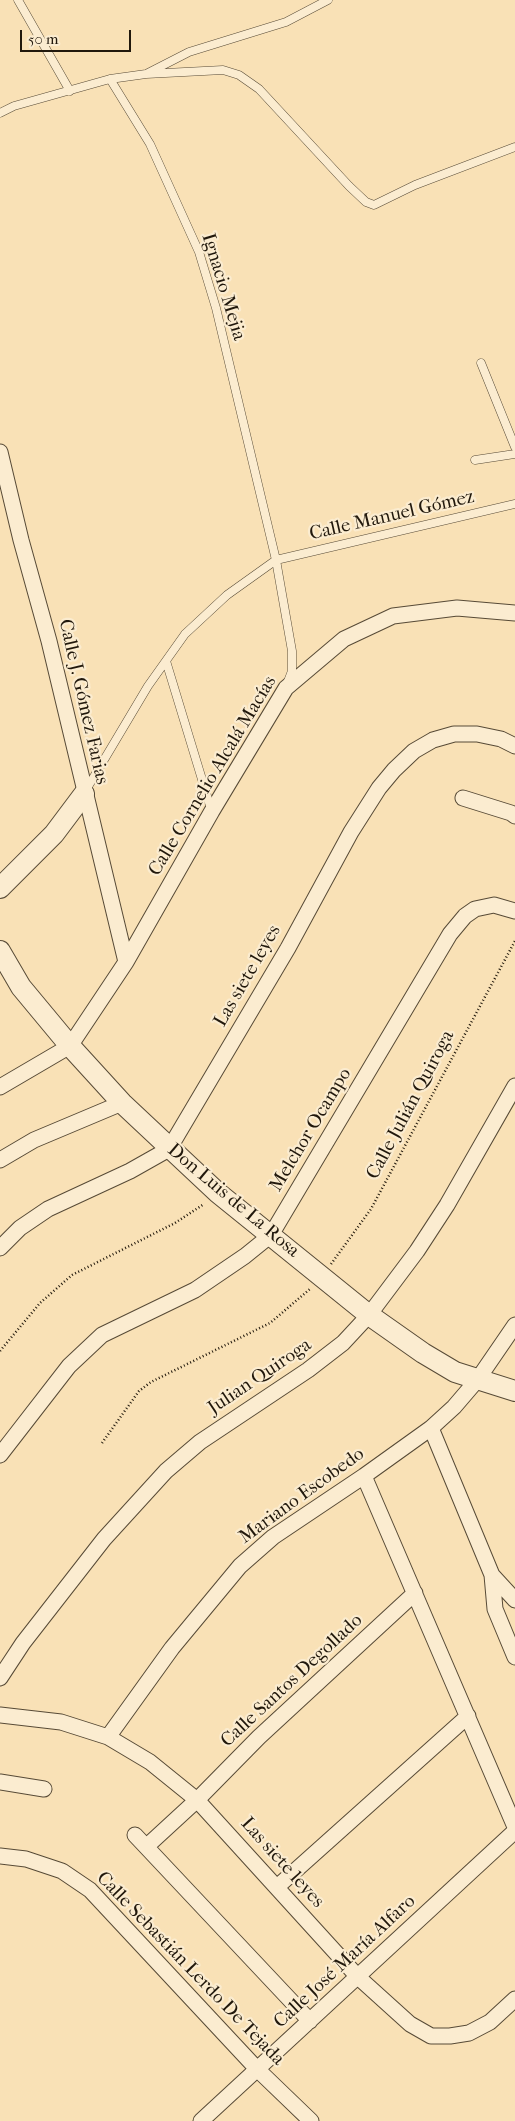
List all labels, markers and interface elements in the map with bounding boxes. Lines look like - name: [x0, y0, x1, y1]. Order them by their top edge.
- scale bar: [22, 20, 134, 52]
- text: 50 m: [28, 30, 58, 48]
- street label: Ignacio Mejia: [196, 231, 250, 343]
- street label: Calle Manuel Gómez: [307, 486, 477, 546]
- street label: Calle J. Gómez Farias: [53, 617, 113, 787]
- street label: Calle Cornelio Alcalá Macías: [144, 672, 282, 880]
- street label: Las siete leyes: [210, 921, 286, 1031]
- street label: Calle Julián Quiroga: [362, 1027, 460, 1183]
- street label: Melchor Ocampo: [265, 1064, 357, 1196]
- street label: Don Luis de La Rosa: [162, 1139, 304, 1263]
- street label: Julian Quiroga: [204, 1334, 316, 1420]
- street label: Mariano Escobedo: [235, 1443, 369, 1549]
- street label: Calle Santos Degollado: [217, 1610, 367, 1752]
- street label: Las siete leyes: [235, 1813, 329, 1913]
- street label: Calle Sebastián Lerdo De Tejada: [91, 1867, 289, 2071]
- street label: Calle José María Alfaro: [269, 1890, 421, 2034]

